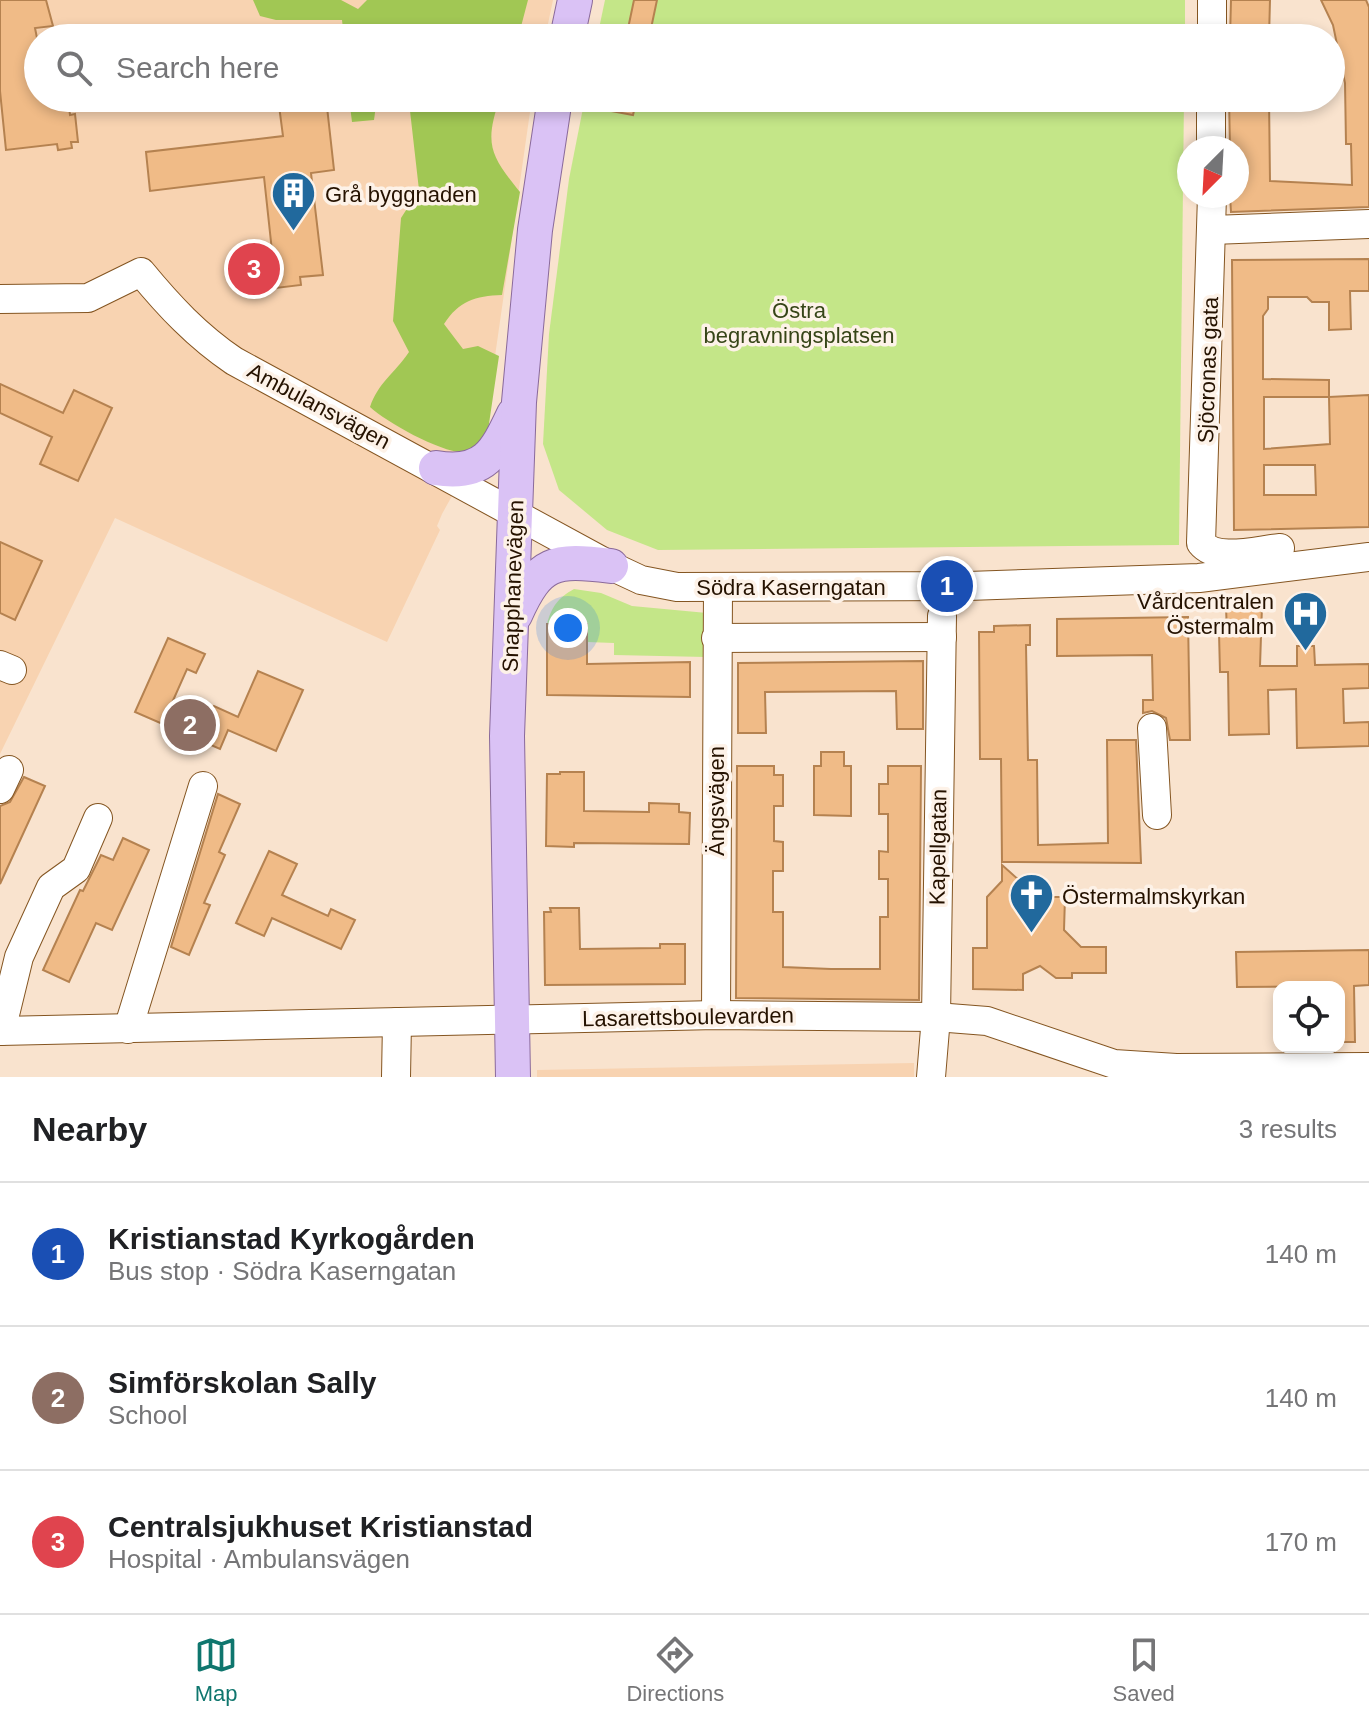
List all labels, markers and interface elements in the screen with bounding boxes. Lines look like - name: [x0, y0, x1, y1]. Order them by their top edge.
- search box: [24, 24, 1345, 112]
- icon: search: [52, 46, 96, 90]
- text: Search here: [116, 51, 279, 84]
- north arrow: [1177, 136, 1249, 208]
- building icon: Grå byggnaden: [270, 170, 318, 233]
- place label: Grå byggnaden: [325, 182, 477, 207]
- pin: 3: [228, 239, 280, 299]
- street label: Sjöcronas gata: [1193, 295, 1223, 444]
- park label: Östra begravningsplatsen: [704, 298, 894, 348]
- street label: Ambulansvägen: [243, 358, 395, 454]
- street label: Snapphanevägen: [497, 499, 529, 673]
- pin: 1: [921, 556, 973, 616]
- street label: Södra Kaserngatan: [696, 575, 886, 600]
- place label: Vårdcentralen Östermalm: [1137, 589, 1274, 639]
- hospital icon: Vårdcentralen Östermalm: [1281, 590, 1329, 653]
- your location: [548, 608, 588, 648]
- pin: 2: [164, 695, 216, 755]
- street label: Ängsvägen: [704, 746, 729, 856]
- street label: Kapellgatan: [924, 789, 952, 905]
- church icon: Östermalmskyrkan: [1007, 872, 1055, 935]
- place label: Östermalmskyrkan: [1062, 884, 1245, 909]
- map controls: [1273, 981, 1345, 1053]
- button: locate: [1273, 981, 1345, 1053]
- street label: Lasarettsboulevarden: [582, 1003, 794, 1031]
- text: Nearby: [32, 1110, 147, 1148]
- text: 3 results: [1239, 1114, 1337, 1144]
- text: Kristianstad Kyrkogården: [108, 1222, 475, 1255]
- text: 1: [51, 1239, 65, 1269]
- text: 140 m: [1265, 1239, 1337, 1269]
- text: Bus stop · Södra Kaserngatan: [108, 1256, 456, 1286]
- text: Simförskolan Sally: [108, 1366, 376, 1399]
- text: 2: [51, 1383, 65, 1413]
- text: 140 m: [1265, 1383, 1337, 1413]
- text: School: [108, 1400, 188, 1430]
- text: Centralsjukhuset Kristianstad: [108, 1510, 533, 1543]
- text: 3: [51, 1527, 65, 1557]
- text: 170 m: [1265, 1527, 1337, 1557]
- text: Hospital · Ambulansvägen: [108, 1544, 410, 1574]
- tab: Map: [194, 1633, 238, 1707]
- tab: Directions: [626, 1633, 724, 1707]
- tab: Saved: [1112, 1633, 1175, 1707]

